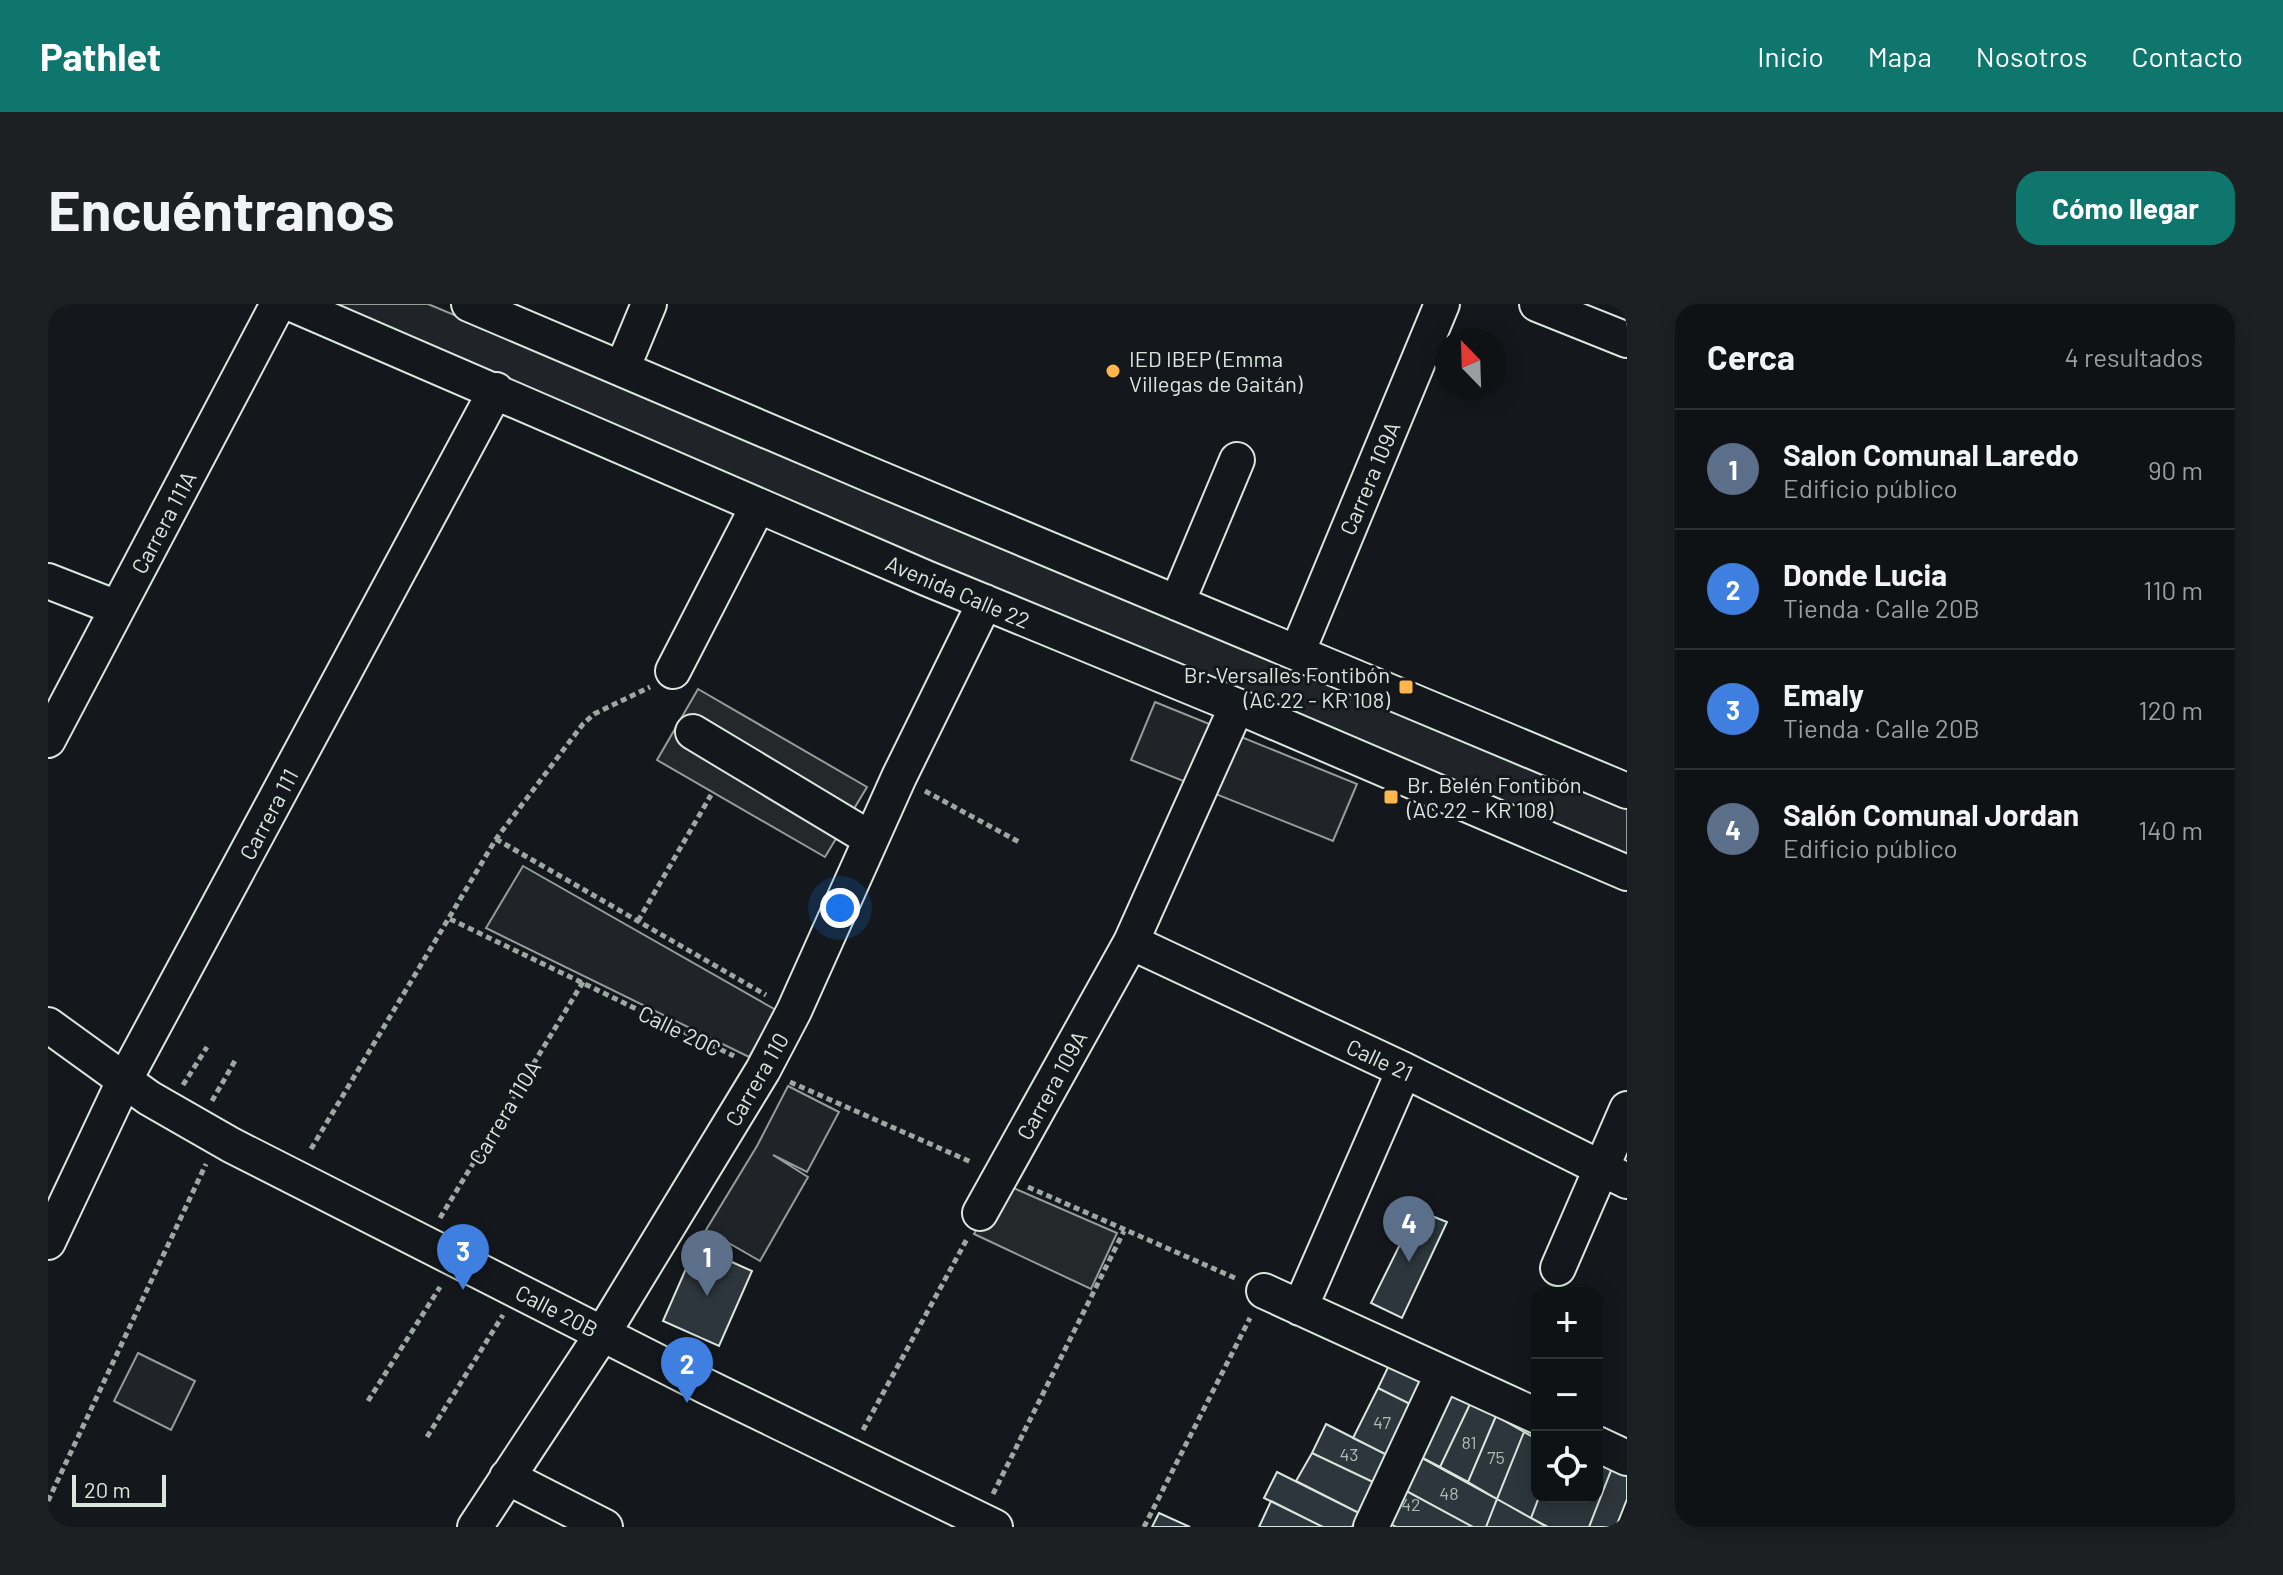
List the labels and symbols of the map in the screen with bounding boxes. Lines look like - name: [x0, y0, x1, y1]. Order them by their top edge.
- north arrow: [1435, 328, 1507, 400]
- place label: IED IBEP (Emma Villegas de Gaitán): [1129, 345, 1303, 396]
- marker: IED IBEP (Emma Villegas de Gaitán): [1104, 362, 1122, 380]
- street label: Carrera 109A: [1333, 417, 1405, 539]
- street label: Carrera 111A: [125, 466, 201, 578]
- street label: Avenida Calle 22: [882, 549, 1034, 633]
- place label: Br. Versalles Fontibón (AC 22 - KR 108): [1184, 661, 1390, 712]
- marker: Br. Versalles Fontibón (AC 22 - KR 108): [1397, 678, 1415, 696]
- street label: Carrera 111: [233, 764, 303, 864]
- place label: Br. Belén Fontibón (AC 22 - KR 108): [1406, 771, 1582, 822]
- marker: Br. Belén Fontibón (AC 22 - KR 108): [1382, 788, 1400, 806]
- your location: [820, 888, 860, 928]
- street label: Calle 20C: [635, 999, 725, 1061]
- street label: Carrera 109A: [1010, 1026, 1092, 1144]
- street label: Carrera 110: [719, 1028, 793, 1130]
- street label: Calle 21: [1343, 1032, 1417, 1086]
- street label: Carrera 110A: [463, 1055, 545, 1169]
- pin: 4: [1383, 1196, 1435, 1262]
- pin: 3: [437, 1224, 489, 1290]
- pin: 1: [681, 1230, 733, 1296]
- street label: Calle 20B: [512, 1278, 602, 1342]
- pin: 2: [661, 1337, 713, 1403]
- house number: 47: [1373, 1411, 1391, 1433]
- house number: 81: [1461, 1431, 1477, 1453]
- house number: 43: [1339, 1443, 1359, 1465]
- house number: 75: [1487, 1446, 1505, 1468]
- scale bar: [72, 1471, 166, 1507]
- house number: 48: [1439, 1482, 1459, 1504]
- house number: 42: [1401, 1493, 1421, 1515]

